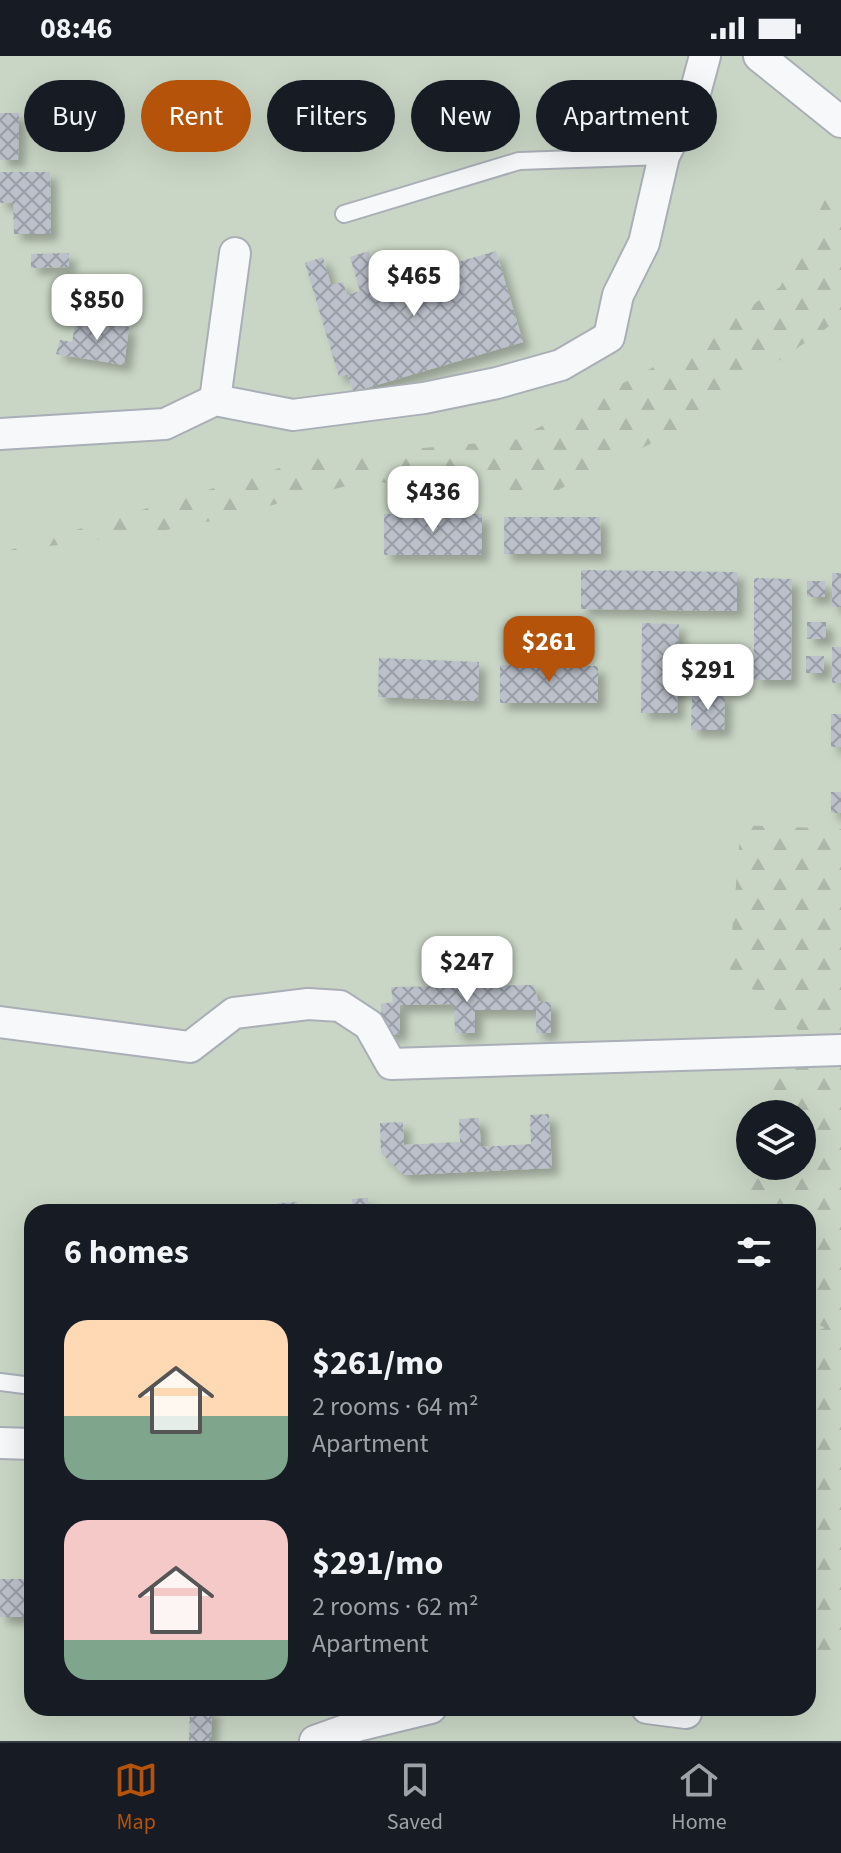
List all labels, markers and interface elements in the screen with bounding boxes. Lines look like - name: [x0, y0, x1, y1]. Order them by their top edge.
- text: 08:46: [40, 7, 112, 50]
- chip: Buy: [24, 80, 125, 152]
- chip: Rent: [141, 80, 251, 152]
- chip: Filters: [267, 80, 395, 152]
- chip: New: [411, 80, 520, 152]
- chip: Apartment: [536, 80, 717, 152]
- pin: $465: [367, 250, 461, 318]
- text: $465: [387, 257, 441, 294]
- pin: $850: [50, 274, 144, 342]
- text: $850: [70, 281, 124, 318]
- pin: $436: [386, 466, 480, 534]
- text: $436: [406, 473, 460, 510]
- pin: $261: [502, 616, 596, 684]
- text: $261: [522, 623, 576, 660]
- pin: $291: [661, 644, 755, 712]
- text: $291: [681, 651, 735, 688]
- pin: $247: [420, 936, 514, 1004]
- text: $247: [440, 943, 494, 980]
- map controls: [736, 1100, 816, 1180]
- button: layers: [736, 1100, 816, 1180]
- text: 6 homes: [64, 1228, 189, 1277]
- icon: filters: [732, 1230, 776, 1274]
- text: $261/mo: [312, 1339, 443, 1388]
- icon: home: [128, 1352, 224, 1448]
- text: 2 rooms · 64 m²: [312, 1388, 479, 1425]
- text: Apartment: [312, 1425, 429, 1462]
- text: $291/mo: [312, 1539, 443, 1588]
- icon: home: [128, 1552, 224, 1648]
- text: 2 rooms · 62 m²: [312, 1588, 479, 1625]
- text: Apartment: [312, 1625, 429, 1662]
- tab: Map: [114, 1758, 158, 1838]
- tab: Saved: [387, 1758, 443, 1838]
- tab: Home: [671, 1758, 727, 1838]

